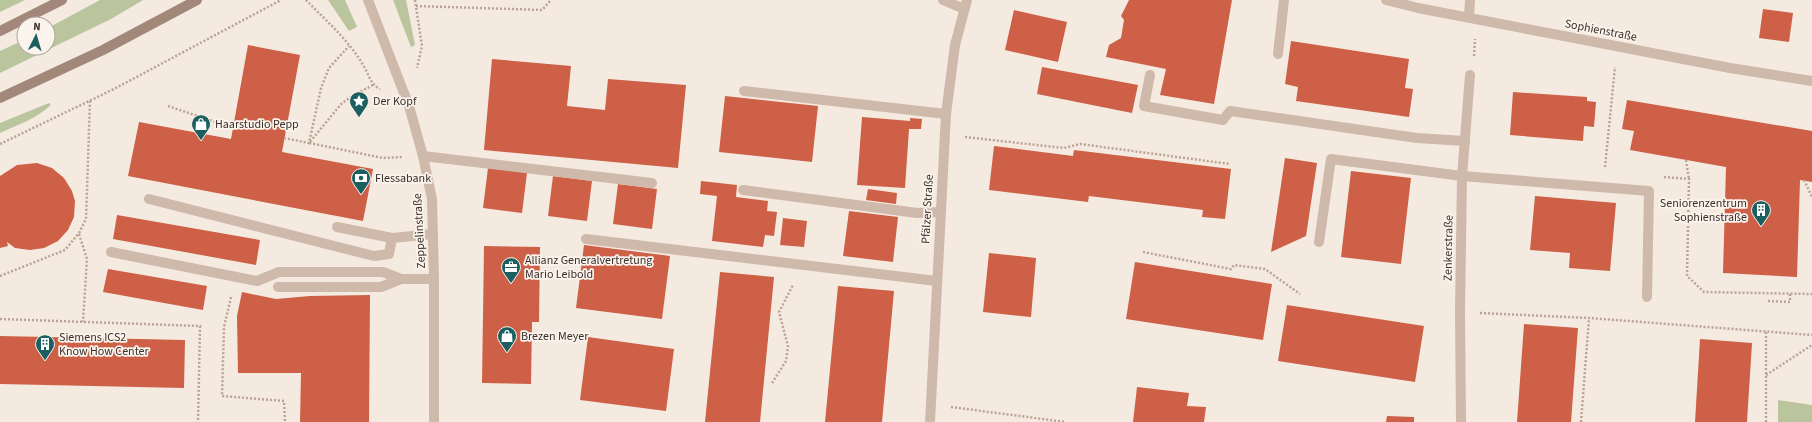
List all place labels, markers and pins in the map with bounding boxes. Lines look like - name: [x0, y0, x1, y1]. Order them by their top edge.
- place icon: Der Kopf: [348, 90, 370, 118]
- place label: Der Kopf: [373, 93, 417, 110]
- shop icon: Haarstudio Pepp: [190, 113, 212, 141]
- place label: Haarstudio Pepp: [215, 116, 299, 133]
- bank icon: Flessabank: [350, 167, 372, 195]
- place label: Flessabank: [375, 170, 431, 187]
- place label: Seniorenzentrum Sophienstraße: [1660, 195, 1747, 226]
- building icon: Seniorenzentrum Sophienstraße: [1750, 199, 1772, 227]
- place label: Allianz Generalvertretung Mario Leibold: [525, 252, 652, 283]
- office icon: Allianz Generalvertretung Mario Leibold: [500, 256, 522, 284]
- shop icon: Brezen Meyer: [496, 325, 518, 353]
- place label: Brezen Meyer: [521, 328, 589, 345]
- place label: Siemens ICS2 Know How Center: [59, 329, 150, 360]
- building icon: Siemens ICS2 Know How Center: [34, 333, 56, 361]

